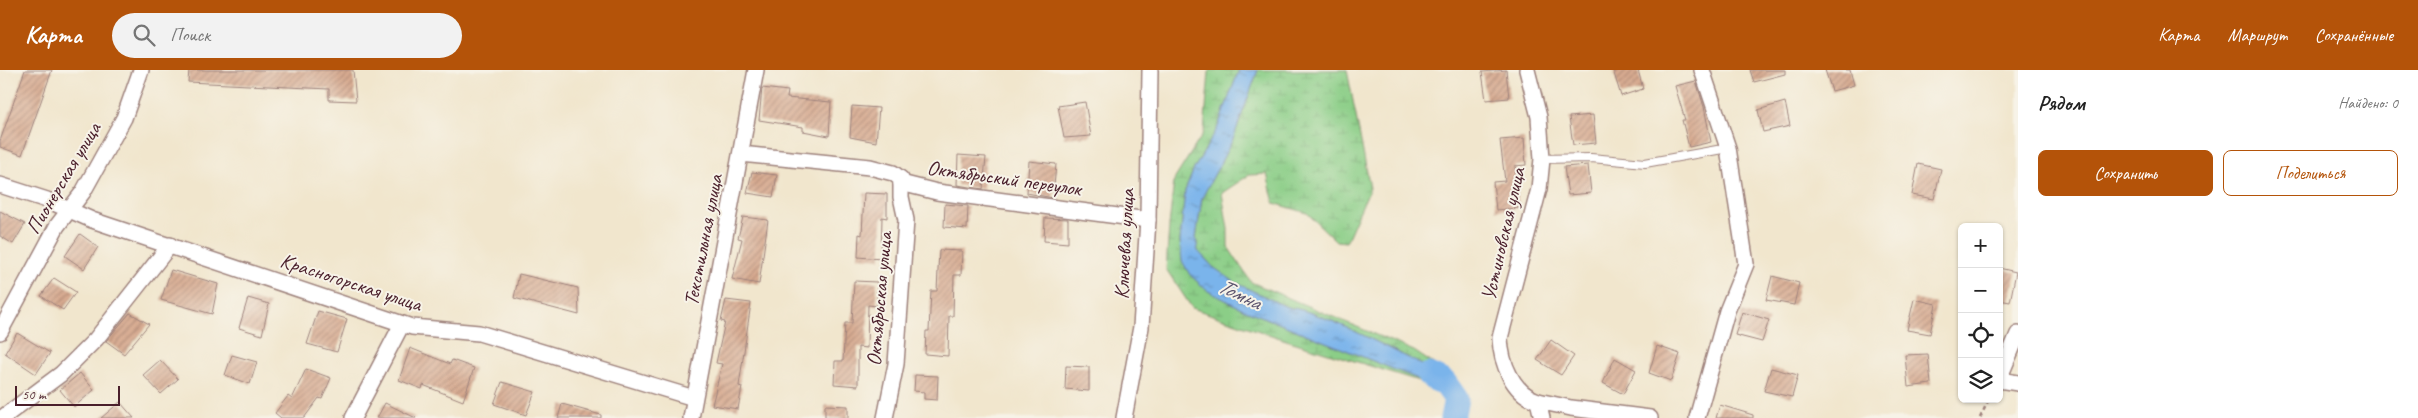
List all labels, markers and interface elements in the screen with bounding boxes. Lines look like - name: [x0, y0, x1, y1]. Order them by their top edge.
- search box: [112, 13, 462, 58]
- text: Карта: [25, 20, 82, 50]
- icon: search: [130, 21, 158, 49]
- text: Поиск: [170, 23, 210, 47]
- text: Карта: [2158, 24, 2199, 46]
- text: Маршрут: [2227, 24, 2287, 46]
- text: Сохранённые: [2315, 24, 2393, 46]
- text: Рядом: [2038, 90, 2085, 116]
- text: Найдено: 0: [2338, 93, 2398, 113]
- street label: Пионерская улица: [19, 116, 107, 239]
- button: Сохранить: [2038, 150, 2213, 196]
- button: Поделиться: [2223, 150, 2398, 196]
- street label: Октябрьский переулок: [925, 154, 1085, 202]
- street label: Устиновская улица: [1475, 163, 1531, 303]
- street label: Текстильная улица: [678, 170, 729, 308]
- street label: Ключевая улица: [1108, 186, 1140, 300]
- map controls: [1958, 223, 2003, 403]
- button: +: [1958, 223, 2003, 268]
- street label: Октябрьская улица: [860, 229, 898, 367]
- street label: Красногорская улица: [277, 247, 426, 318]
- button: −: [1958, 268, 2003, 313]
- water label: Томна: [1213, 272, 1268, 317]
- button: locate: [1958, 313, 2003, 358]
- button: layers: [1958, 358, 2003, 403]
- scale bar: [15, 383, 120, 406]
- text: 50 m: [22, 386, 46, 403]

